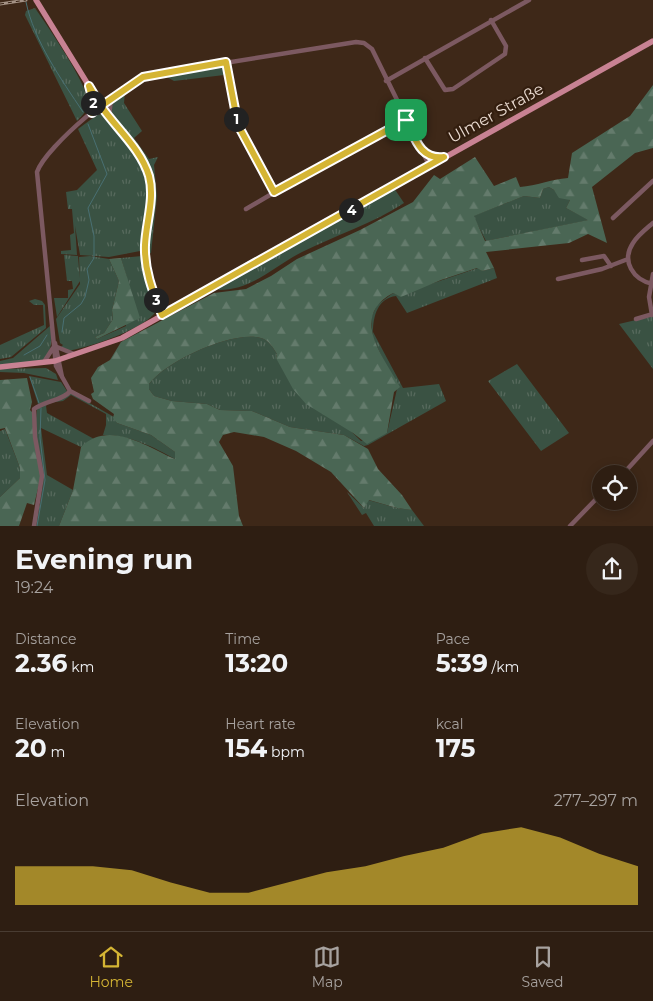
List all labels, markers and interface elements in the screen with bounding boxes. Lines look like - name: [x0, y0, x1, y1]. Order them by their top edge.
- street label: Ulmer Straße: [445, 79, 547, 147]
- pin: 2: [80, 90, 106, 116]
- text: 2: [89, 94, 98, 112]
- pin: [385, 99, 427, 141]
- pin: 1: [224, 106, 248, 132]
- icon: arrive: [392, 106, 420, 134]
- text: 1: [234, 110, 239, 128]
- pin: 4: [338, 198, 364, 222]
- text: 4: [347, 201, 356, 219]
- pin: 3: [144, 288, 168, 312]
- text: 3: [152, 291, 161, 309]
- map controls: [592, 465, 637, 510]
- button: locate: [592, 465, 637, 510]
- text: Evening run: [15, 542, 193, 576]
- button: share: [586, 543, 638, 595]
- text: 19:24: [15, 578, 53, 597]
- text: Distance: [15, 630, 77, 648]
- text: Time: [225, 630, 260, 648]
- text: Pace: [436, 630, 470, 648]
- text: 2.36: [15, 648, 68, 678]
- text: 13:20: [225, 648, 288, 678]
- text: 5:39: [436, 648, 488, 678]
- text: km: [68, 658, 94, 676]
- text: /km: [488, 658, 519, 676]
- text: Elevation: [15, 715, 80, 733]
- text: Heart rate: [225, 715, 296, 733]
- text: kcal: [436, 715, 464, 733]
- text: 20: [15, 733, 47, 763]
- text: 154: [225, 733, 267, 763]
- text: 175: [436, 733, 475, 763]
- text: m: [47, 743, 65, 761]
- text: bpm: [267, 743, 305, 761]
- text: Elevation: [15, 791, 89, 810]
- text: 277–297 m: [554, 791, 638, 810]
- tab: Home: [89, 943, 133, 991]
- tab: Map: [312, 943, 343, 991]
- tab: Saved: [522, 943, 564, 991]

